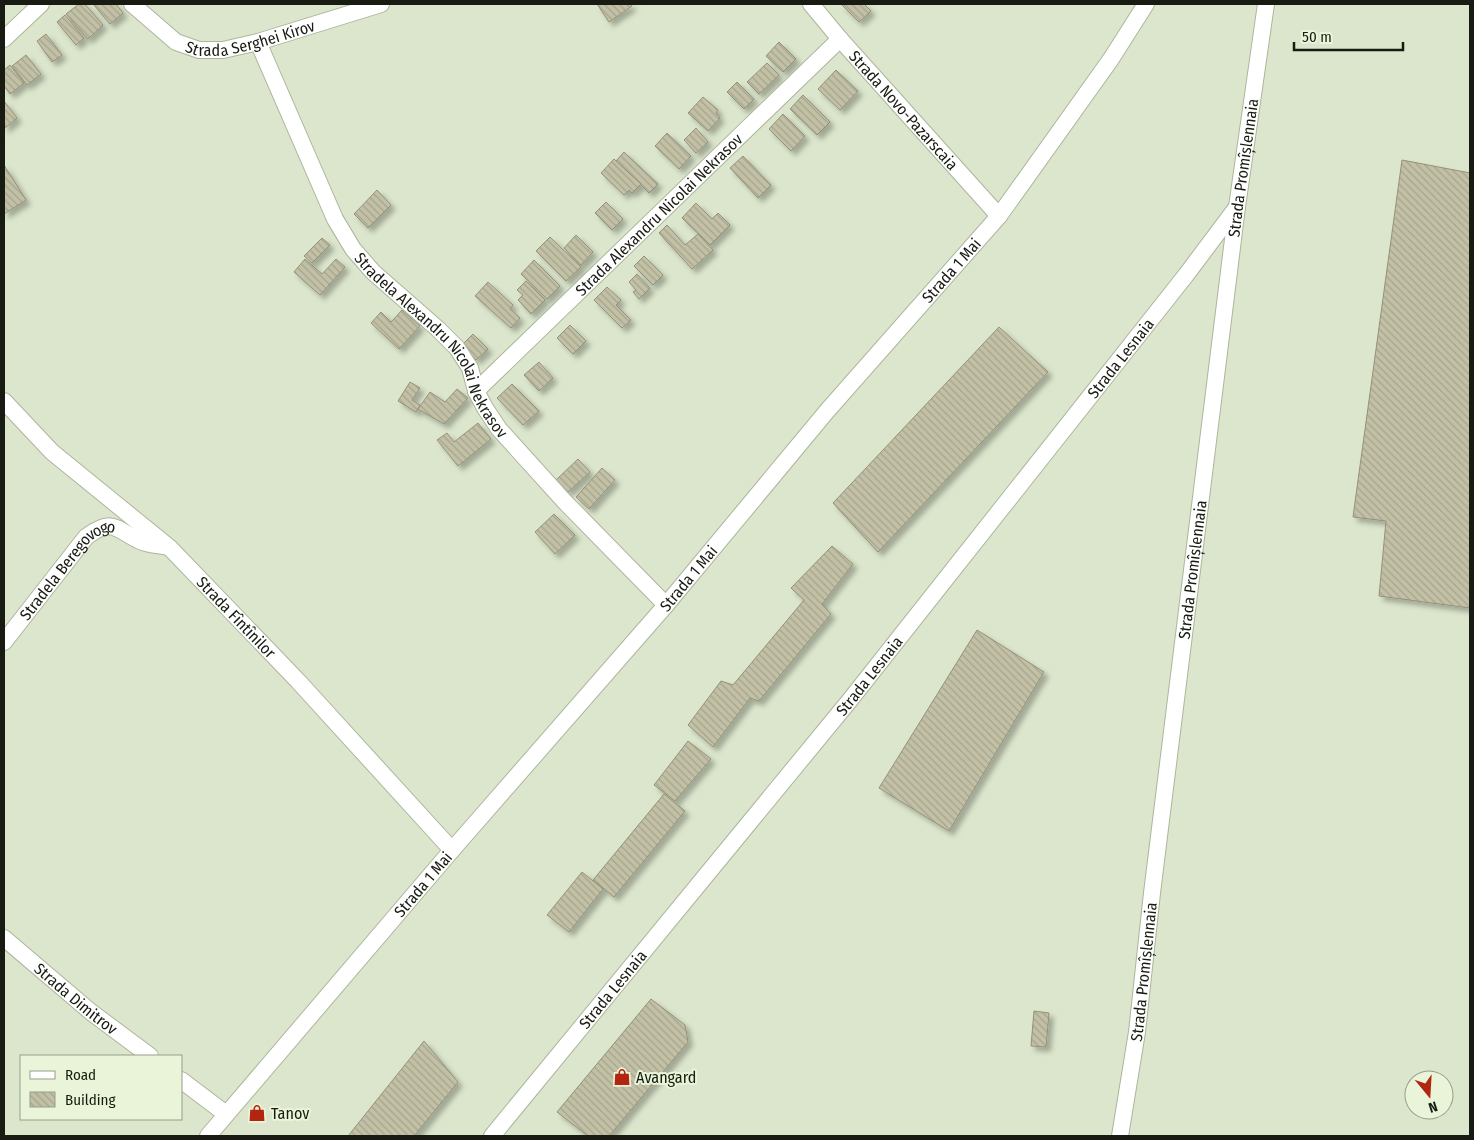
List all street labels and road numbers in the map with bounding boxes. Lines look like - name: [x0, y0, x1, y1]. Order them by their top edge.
- street label: Strada Serghei Kirov: [183, 16, 317, 60]
- street label: Strada Novo-Pazarscaia: [845, 47, 962, 174]
- street label: Strada Promîșlennaia: [1224, 97, 1262, 238]
- street label: Strada Alexandru Nicolai Nekrasov: [571, 129, 746, 299]
- street label: Strada 1 Mai: [918, 234, 985, 306]
- street label: Stradela Alexandru Nicolai Nekrasov: [351, 248, 512, 442]
- street label: Strada Lesnaia: [1083, 314, 1158, 402]
- street label: Strada Promîșlennaia: [1174, 499, 1210, 640]
- street label: Stradela Beregovogo: [15, 516, 117, 624]
- street label: Strada 1 Mai: [656, 542, 721, 615]
- street label: Strada Fîntînilor: [193, 572, 280, 662]
- street label: Strada Lesnaia: [832, 632, 906, 719]
- street label: Strada 1 Mai: [390, 848, 456, 921]
- street label: Strada Promîșlennaia: [1126, 901, 1160, 1043]
- street label: Strada Lesnaia: [575, 946, 650, 1032]
- street label: Strada Dimitrov: [31, 959, 121, 1038]

